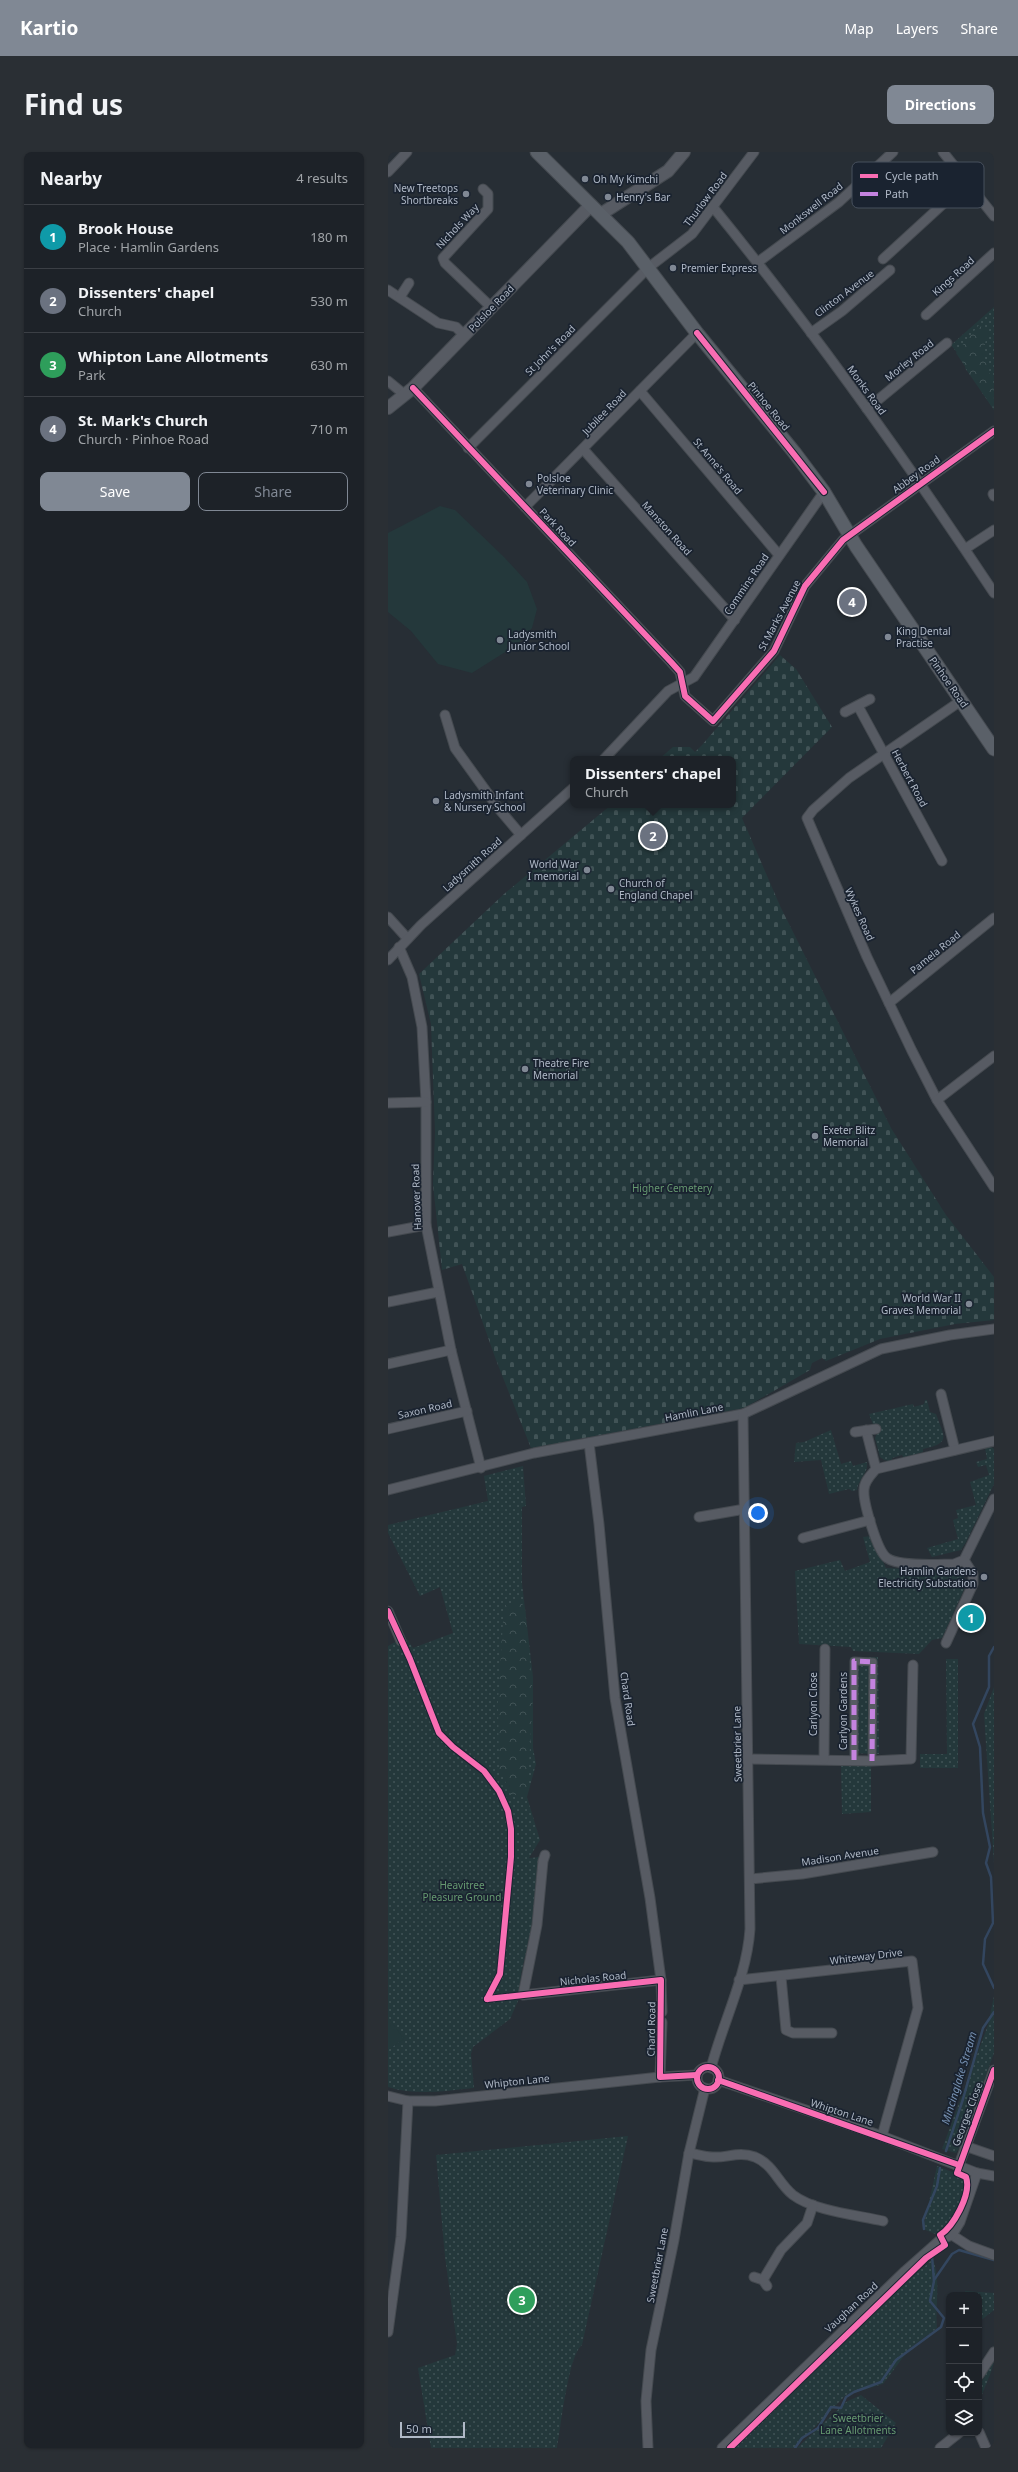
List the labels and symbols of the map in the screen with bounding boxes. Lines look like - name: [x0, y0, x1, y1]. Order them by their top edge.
- legend: [852, 162, 984, 208]
- text: Cycle path: [885, 168, 938, 183]
- street label: Thurlow Road: [680, 169, 730, 229]
- place label: Oh My Kimchi: [593, 172, 658, 186]
- marker: Oh My Kimchi: [580, 174, 590, 184]
- street label: Monkswell Road: [776, 179, 846, 237]
- place label: New Treetops Shortbreaks: [394, 181, 458, 207]
- text: Path: [885, 186, 909, 201]
- marker: New Treetops Shortbreaks: [461, 189, 471, 199]
- place label: Henry's Bar: [616, 190, 670, 204]
- marker: Henry's Bar: [603, 192, 613, 202]
- street label: Nichols Way: [432, 200, 482, 252]
- street label: Kings Road: [929, 253, 977, 299]
- place label: Premier Express: [681, 261, 757, 275]
- marker: Premier Express: [668, 263, 678, 273]
- street label: Clinton Avenue: [811, 266, 877, 320]
- street label: Polsloe Road: [465, 281, 517, 335]
- street label: St John's Road: [522, 322, 578, 378]
- street label: Morley Road: [882, 336, 936, 384]
- street label: Monks Road: [844, 362, 890, 418]
- street label: Pinhoe Road: [745, 379, 793, 433]
- street label: Jubilee Road: [578, 386, 629, 438]
- street label: St Anne's Road: [690, 435, 746, 497]
- street label: Abbey Road: [889, 452, 943, 496]
- place label: Polsloe Veterinary Clinic: [537, 471, 613, 497]
- marker: Polsloe Veterinary Clinic: [524, 479, 534, 489]
- street label: Manston Road: [639, 498, 695, 558]
- street label: Park Road: [537, 505, 579, 549]
- street label: Commins Road: [720, 551, 772, 617]
- street label: St Marks Avenue: [754, 577, 804, 653]
- pin: 4: [839, 587, 865, 617]
- place label: King Dental Practise: [896, 624, 951, 650]
- place label: Ladysmith Junior School: [507, 627, 570, 653]
- marker: King Dental Practise: [883, 632, 893, 642]
- marker: Ladysmith Junior School: [495, 635, 505, 645]
- street label: Pinhoe Road: [926, 654, 972, 710]
- street label: Herbert Road: [889, 747, 931, 809]
- place label: Ladysmith Infant & Nursery School: [444, 788, 525, 814]
- marker: Ladysmith Infant & Nursery School: [431, 796, 441, 806]
- pin: 2: [640, 821, 666, 851]
- street label: Ladysmith Road: [439, 834, 505, 894]
- place label: World War I memorial: [528, 857, 579, 883]
- marker: World War I memorial: [582, 865, 592, 875]
- place label: Church of England Chapel: [619, 876, 693, 902]
- marker: Church of England Chapel: [606, 884, 616, 894]
- street label: Wykes Road: [842, 885, 878, 943]
- street label: Pamela Road: [907, 927, 963, 977]
- place label: Theatre Fire Memorial: [533, 1056, 589, 1082]
- marker: Theatre Fire Memorial: [520, 1064, 530, 1074]
- place label: Exeter Blitz Memorial: [823, 1123, 876, 1149]
- marker: Exeter Blitz Memorial: [810, 1131, 820, 1141]
- street label: Hanover Road: [408, 1164, 424, 1230]
- park label: Higher Cemetery: [632, 1181, 713, 1195]
- place label: World War II Graves Memorial: [881, 1291, 961, 1317]
- marker: World War II Graves Memorial: [964, 1299, 974, 1309]
- street label: Saxon Road: [397, 1396, 453, 1422]
- street label: Hamlin Lane: [664, 1399, 725, 1424]
- your location: [748, 1503, 768, 1523]
- place label: Hamlin Gardens Electricity Substation: [878, 1564, 976, 1590]
- marker: Hamlin Gardens Electricity Substation: [979, 1572, 989, 1582]
- pin: 1: [958, 1603, 984, 1633]
- street label: Chard Road: [617, 1671, 639, 1727]
- street label: Carlyon Close: [806, 1672, 820, 1736]
- street label: Carlyon Gardens: [836, 1672, 850, 1750]
- street label: Sweetbrier Lane: [729, 1705, 745, 1782]
- street label: Madison Avenue: [800, 1843, 880, 1869]
- park label: Heavitree Pleasure Ground: [423, 1878, 501, 1904]
- street label: Whiteway Drive: [829, 1945, 903, 1967]
- street label: Nicholas Road: [559, 1968, 627, 1988]
- street label: Chard Road: [644, 2001, 658, 2057]
- water label: Mincinglake Stream: [937, 2029, 980, 2126]
- street label: Whipton Lane: [484, 2071, 551, 2091]
- street label: Georges Close: [948, 2080, 986, 2148]
- street label: Whipton Lane: [809, 2095, 876, 2129]
- street label: Sweetbrier Lane: [643, 2226, 671, 2304]
- street label: Vaughan Road: [821, 2279, 881, 2335]
- pin: 3: [509, 2285, 535, 2315]
- park label: Sweetbrier Lane Allotments: [820, 2411, 896, 2437]
- scale bar: [400, 2420, 465, 2439]

